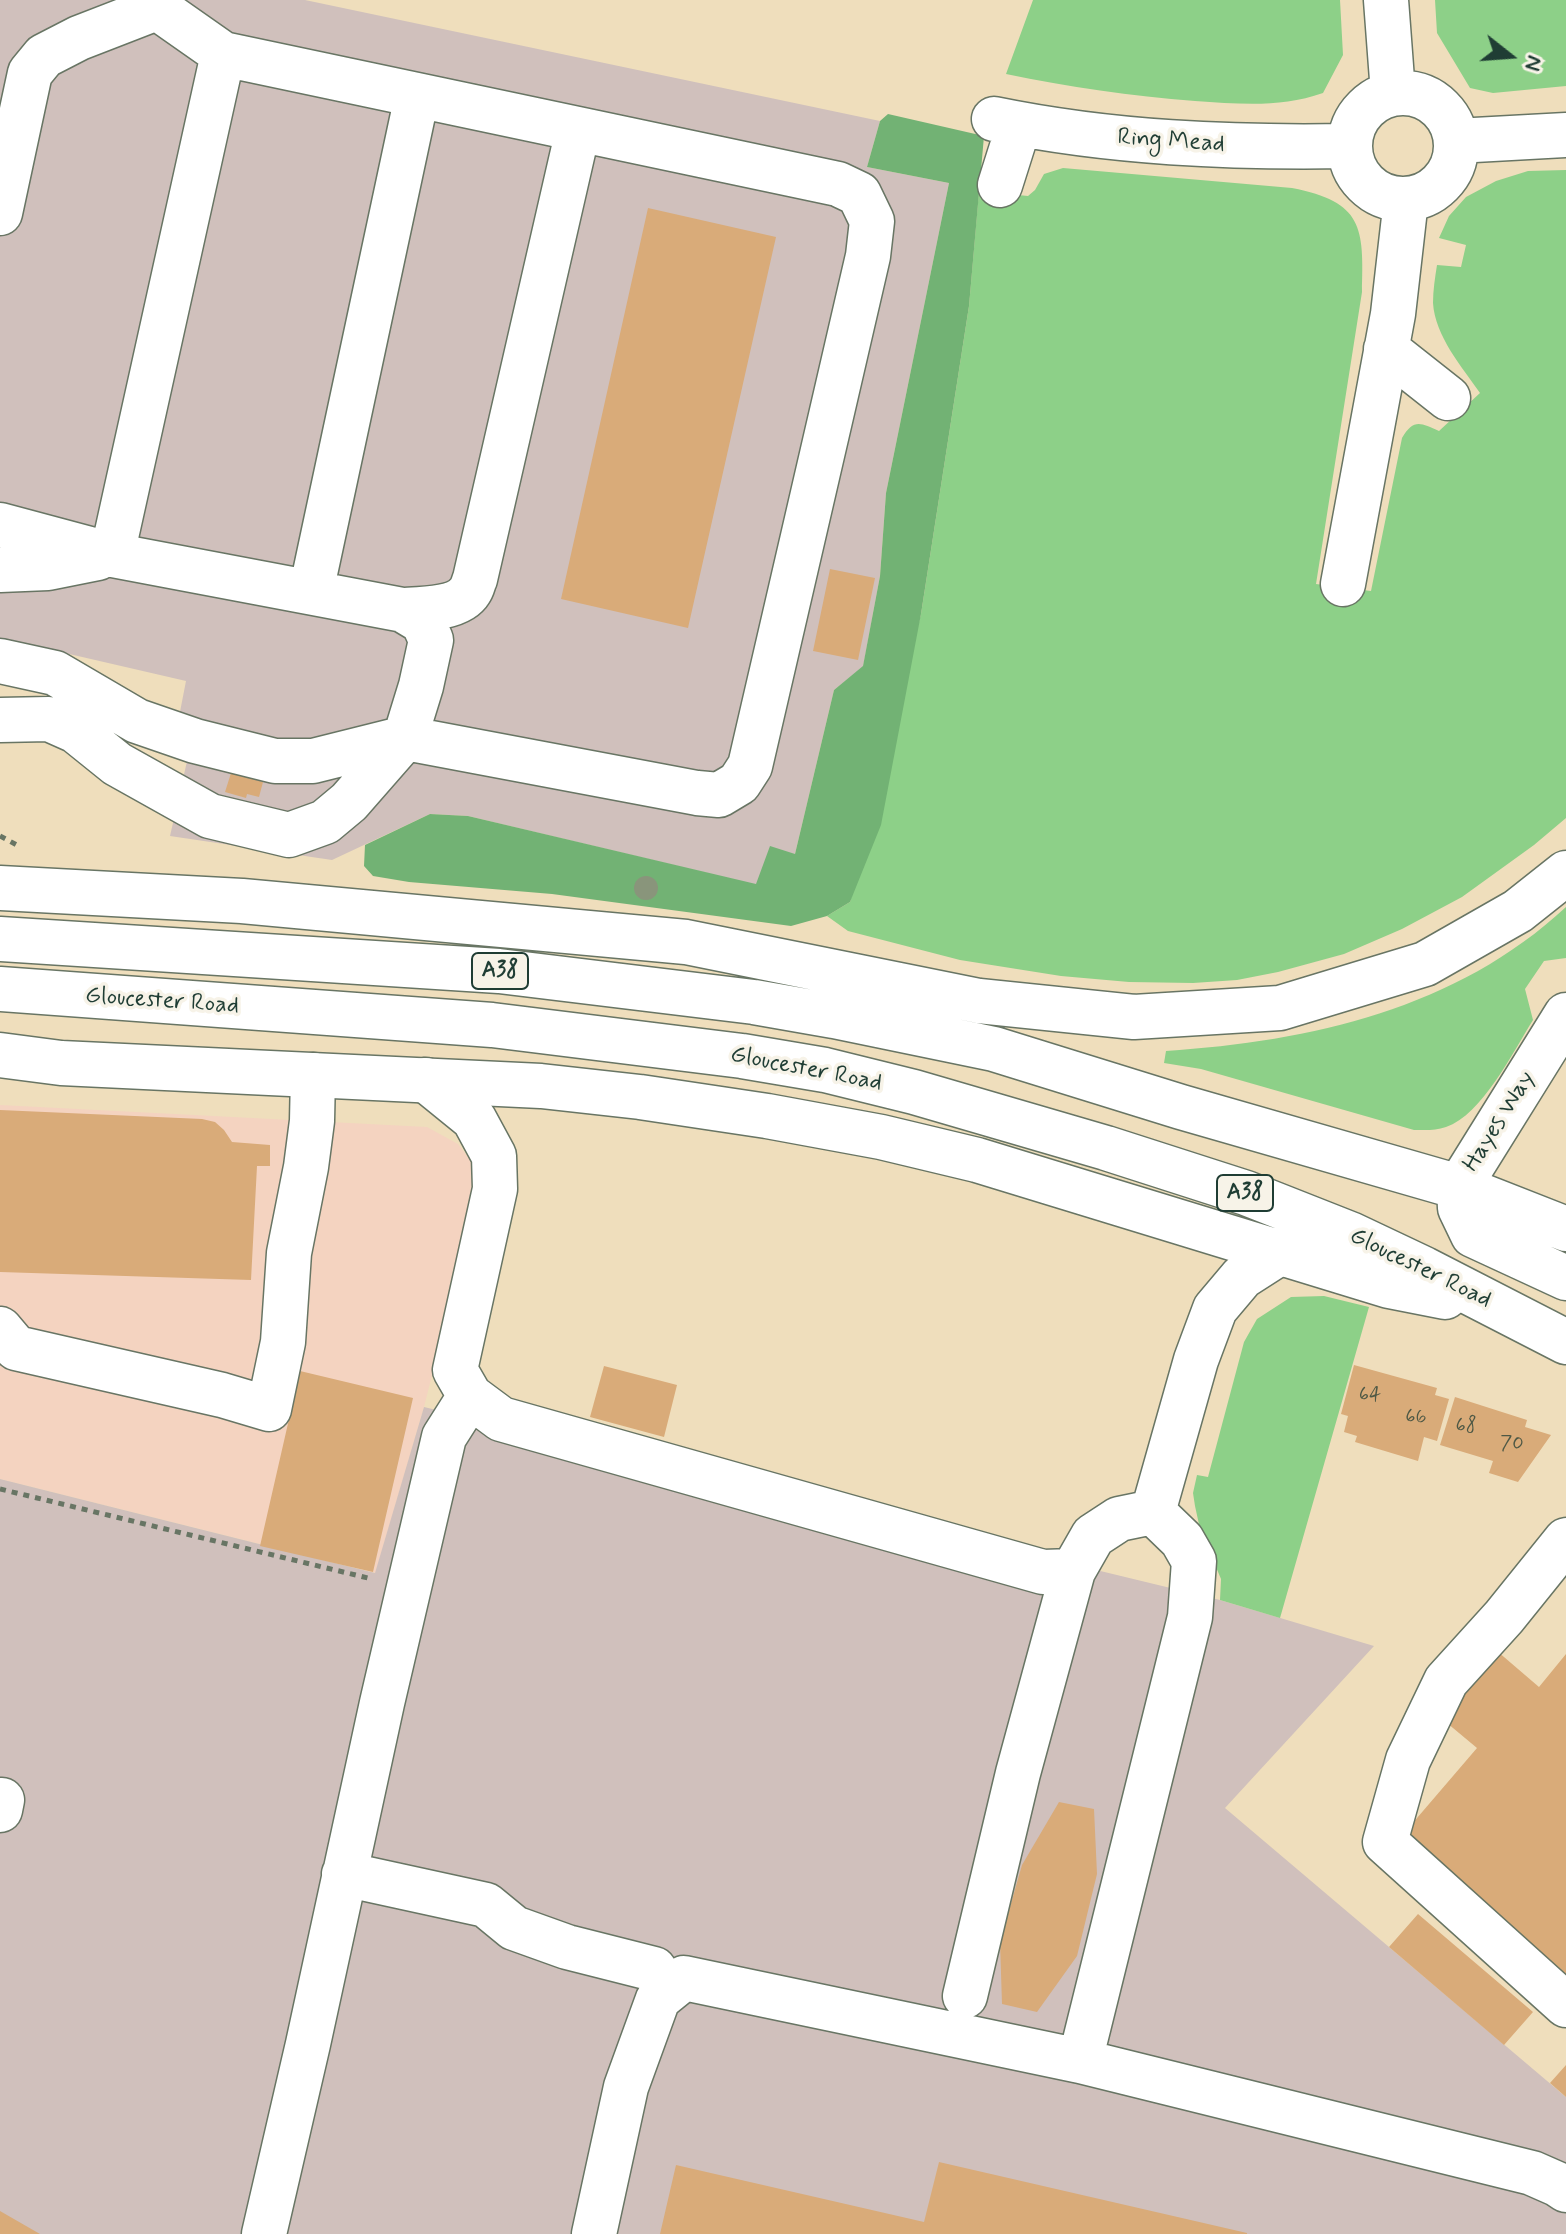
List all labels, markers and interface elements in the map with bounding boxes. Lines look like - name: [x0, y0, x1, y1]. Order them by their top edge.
- north arrow: [1470, 16, 1550, 96]
- text: N: [1517, 52, 1548, 74]
- street label: Ring Mead: [1116, 124, 1226, 160]
- road number: A38: [472, 953, 528, 989]
- street label: Gloucester Road: [84, 982, 240, 1022]
- street label: Gloucester Road: [728, 1041, 884, 1099]
- street label: Hayes Way: [1458, 1066, 1542, 1178]
- road number: A38: [1217, 1175, 1273, 1211]
- street label: Gloucester Road: [1344, 1222, 1496, 1316]
- house number: 64: [1359, 1384, 1381, 1408]
- house number: 66: [1405, 1406, 1427, 1430]
- house number: 68: [1455, 1415, 1477, 1439]
- house number: 70: [1500, 1433, 1524, 1457]

